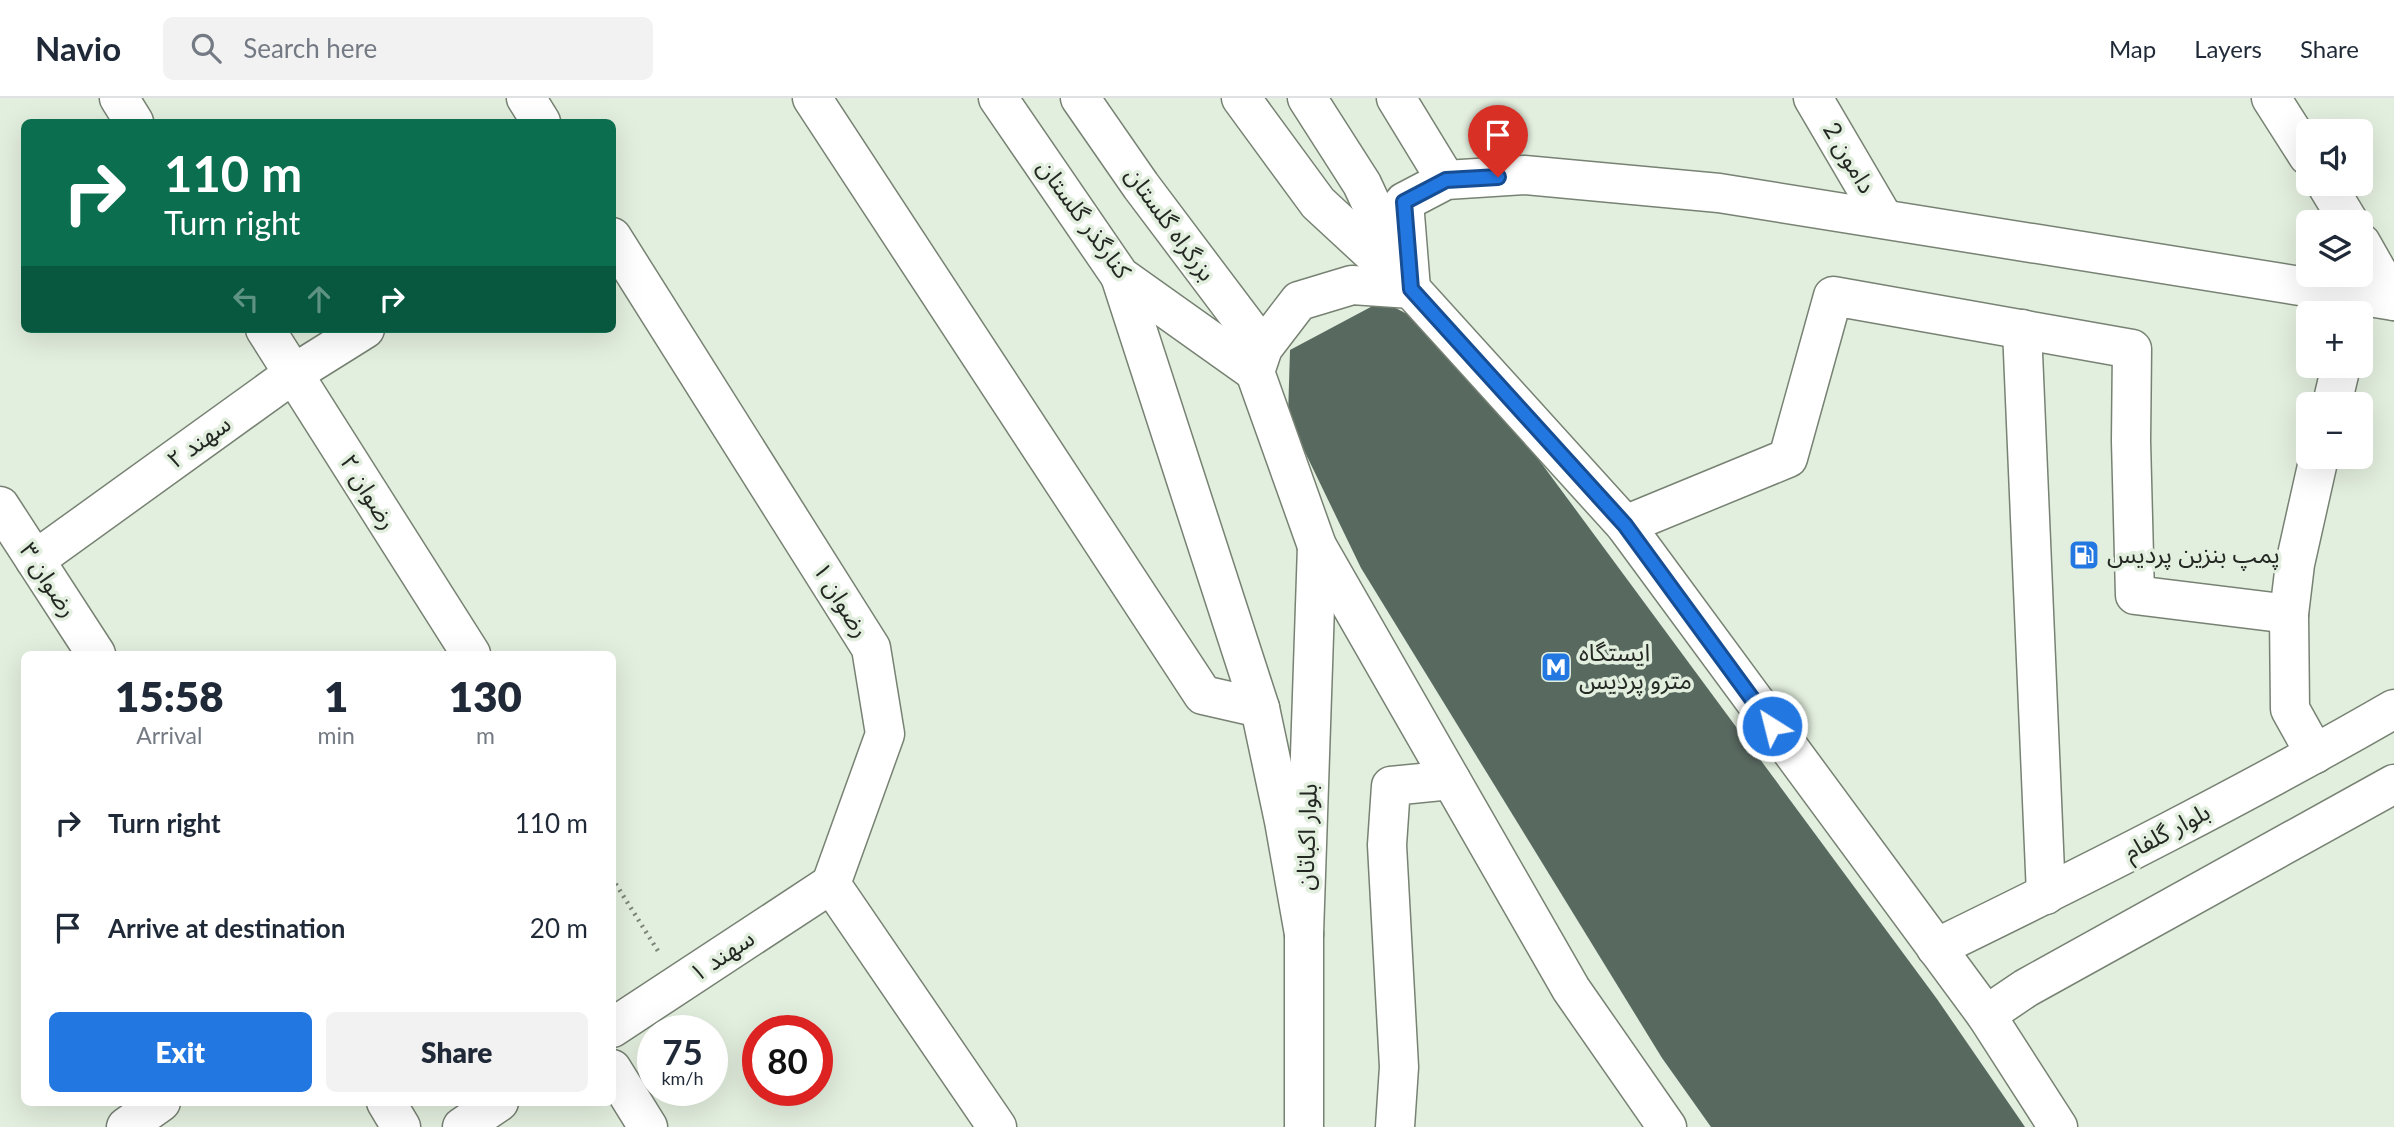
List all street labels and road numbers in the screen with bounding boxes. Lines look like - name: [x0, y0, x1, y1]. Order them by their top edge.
- street label: دامون 2: [1817, 116, 1883, 198]
- street label: کنارگذر گلستان: [1031, 153, 1139, 285]
- street label: بزرگراه گلستان: [1119, 160, 1222, 286]
- street label: سهند ۲: [161, 408, 236, 474]
- street label: رضوان ۲: [334, 448, 404, 535]
- street label: رضوان ۳: [14, 536, 84, 622]
- street label: رضوان ۱: [807, 556, 877, 643]
- street label: بلوار اکباتان: [1289, 783, 1323, 891]
- street label: بلوار گلفام: [2118, 796, 2217, 870]
- street label: سهند ۱: [683, 923, 759, 987]

